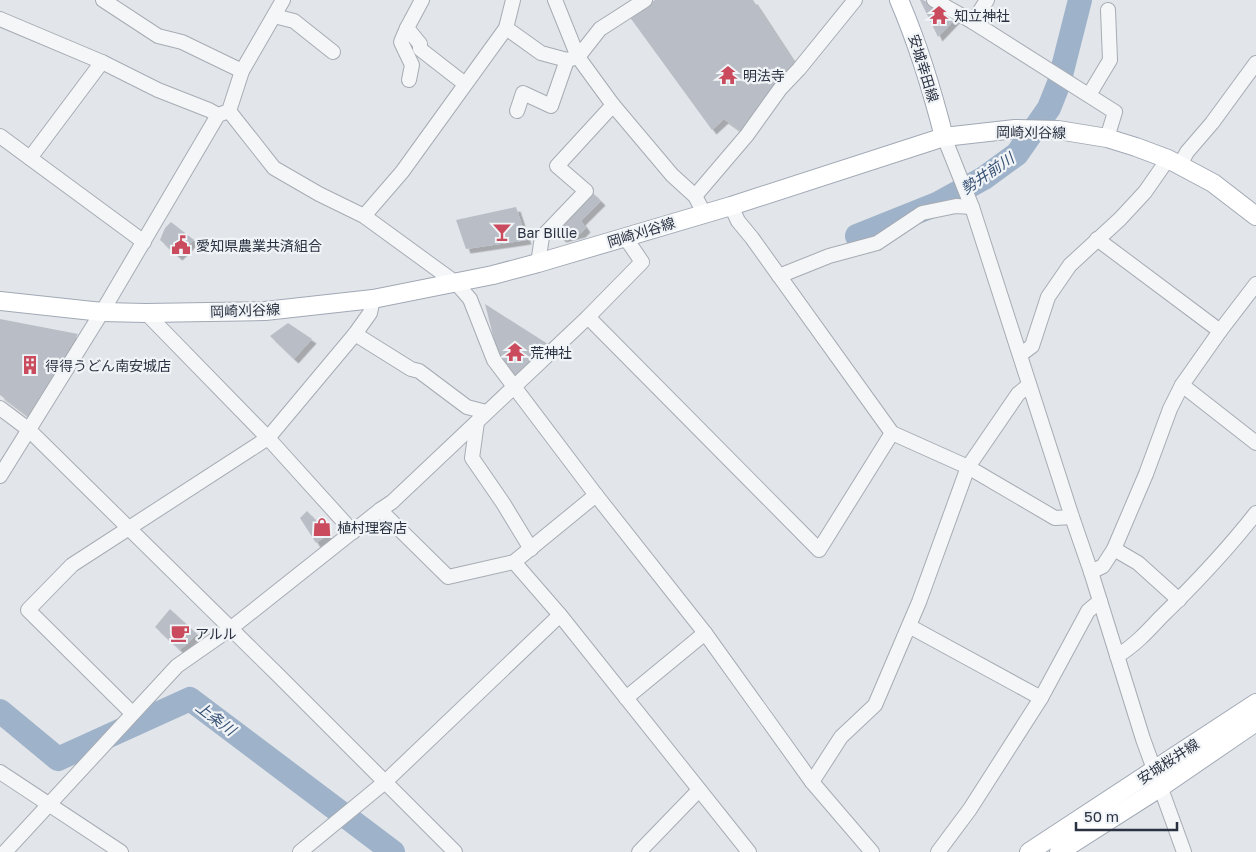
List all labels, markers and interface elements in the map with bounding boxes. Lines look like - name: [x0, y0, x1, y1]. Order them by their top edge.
- temple icon: 知立神社: [928, 4, 950, 26]
- place label: 知立神社: [954, 7, 1010, 24]
- street label: 安城幸田線: [906, 32, 942, 104]
- temple icon: 明法寺: [717, 64, 739, 86]
- place label: 明法寺: [743, 67, 785, 84]
- street label: 岡崎刈谷線: [996, 123, 1066, 141]
- water label: 勢井前川: [957, 148, 1019, 197]
- street label: 岡崎刈谷線: [605, 214, 677, 250]
- bar icon: Bar Billie: [491, 221, 513, 243]
- place label: Bar Billie: [517, 224, 577, 241]
- public building icon: 愛知県農業共済組合: [170, 234, 192, 256]
- place label: 愛知県農業共済組合: [196, 237, 322, 254]
- street label: 岡崎刈谷線: [210, 300, 280, 320]
- temple icon: 荒神社: [504, 341, 526, 363]
- place label: 荒神社: [530, 344, 572, 361]
- building icon: 得得うどん南安城店: [19, 354, 41, 376]
- place label: 得得うどん南安城店: [45, 357, 171, 374]
- shop icon: 植村理容店: [311, 516, 333, 538]
- place label: 植村理容店: [337, 519, 407, 536]
- cafe icon: アルル: [169, 622, 191, 644]
- place label: アルル: [195, 625, 237, 642]
- water label: 上条川: [193, 697, 241, 740]
- street label: 安城桜井線: [1134, 735, 1202, 787]
- scale bar: [1076, 800, 1177, 832]
- text: 50 m: [1084, 807, 1119, 825]

